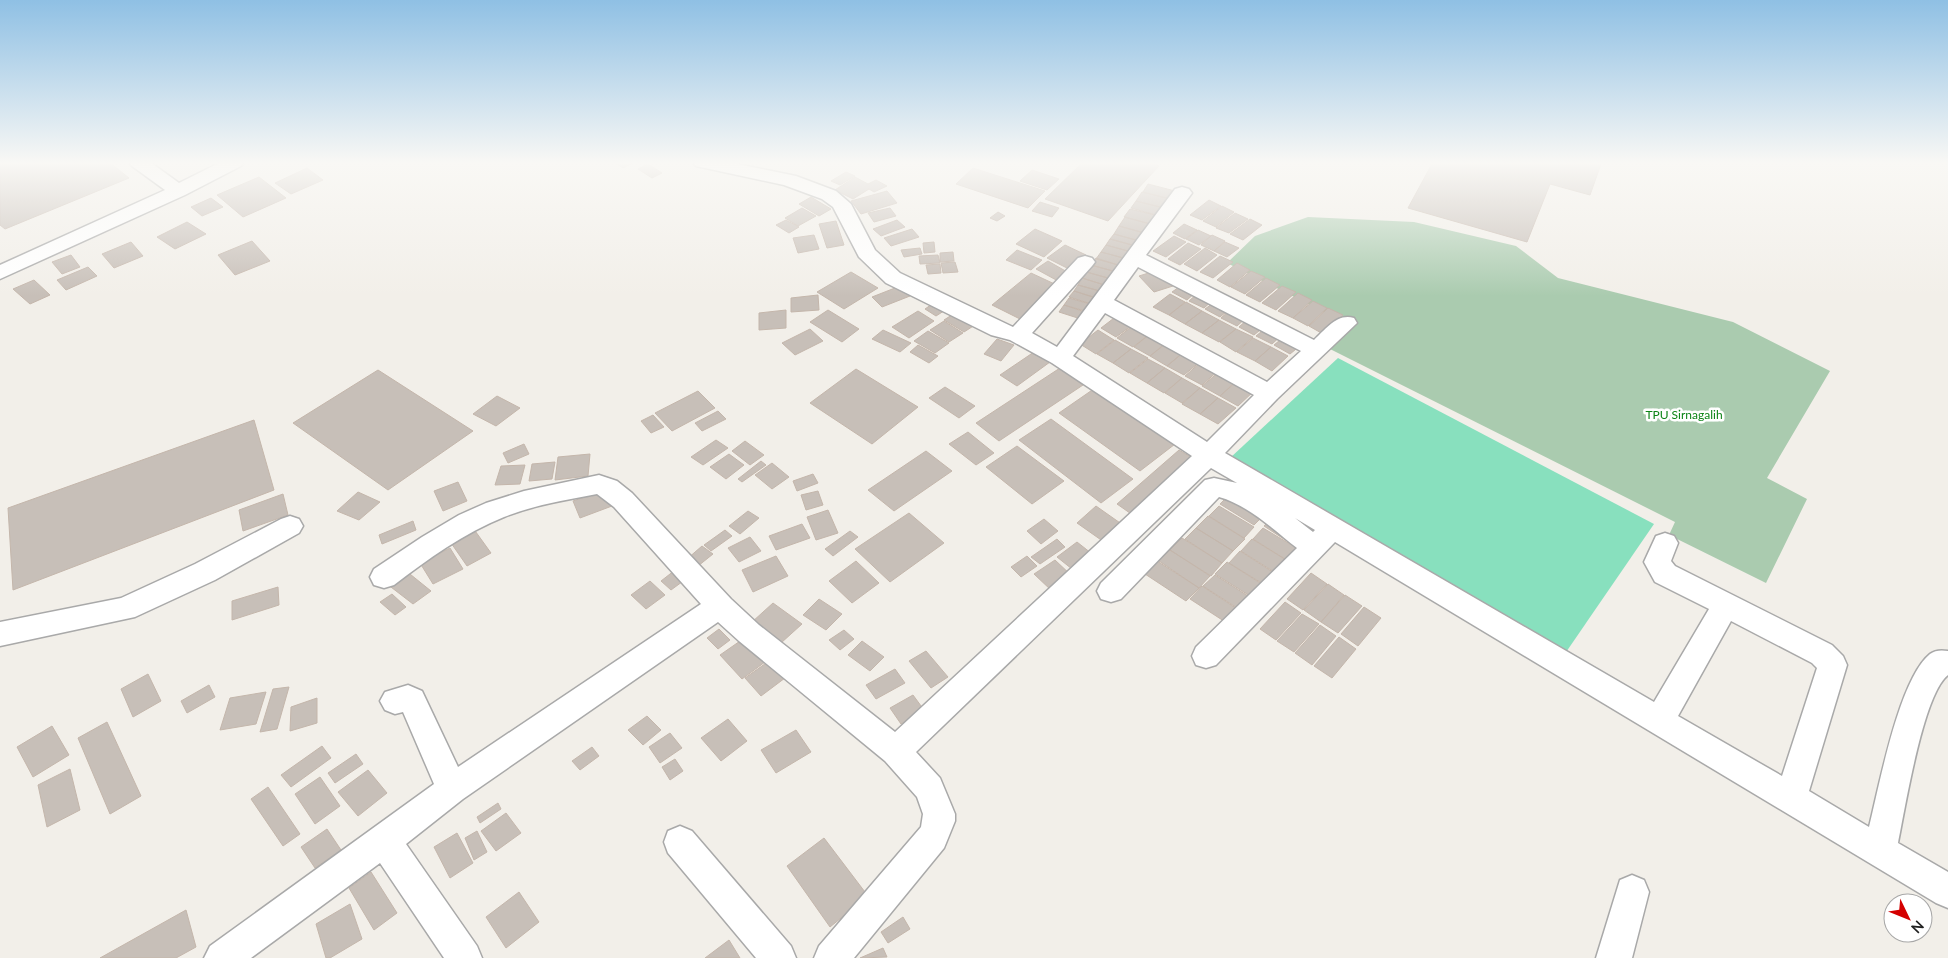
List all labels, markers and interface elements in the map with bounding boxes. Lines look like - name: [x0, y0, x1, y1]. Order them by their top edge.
- park label: TPU Sirnagalih: [1645, 407, 1723, 422]
- north arrow: [1883, 893, 1933, 943]
- text: N: [1908, 917, 1928, 937]

